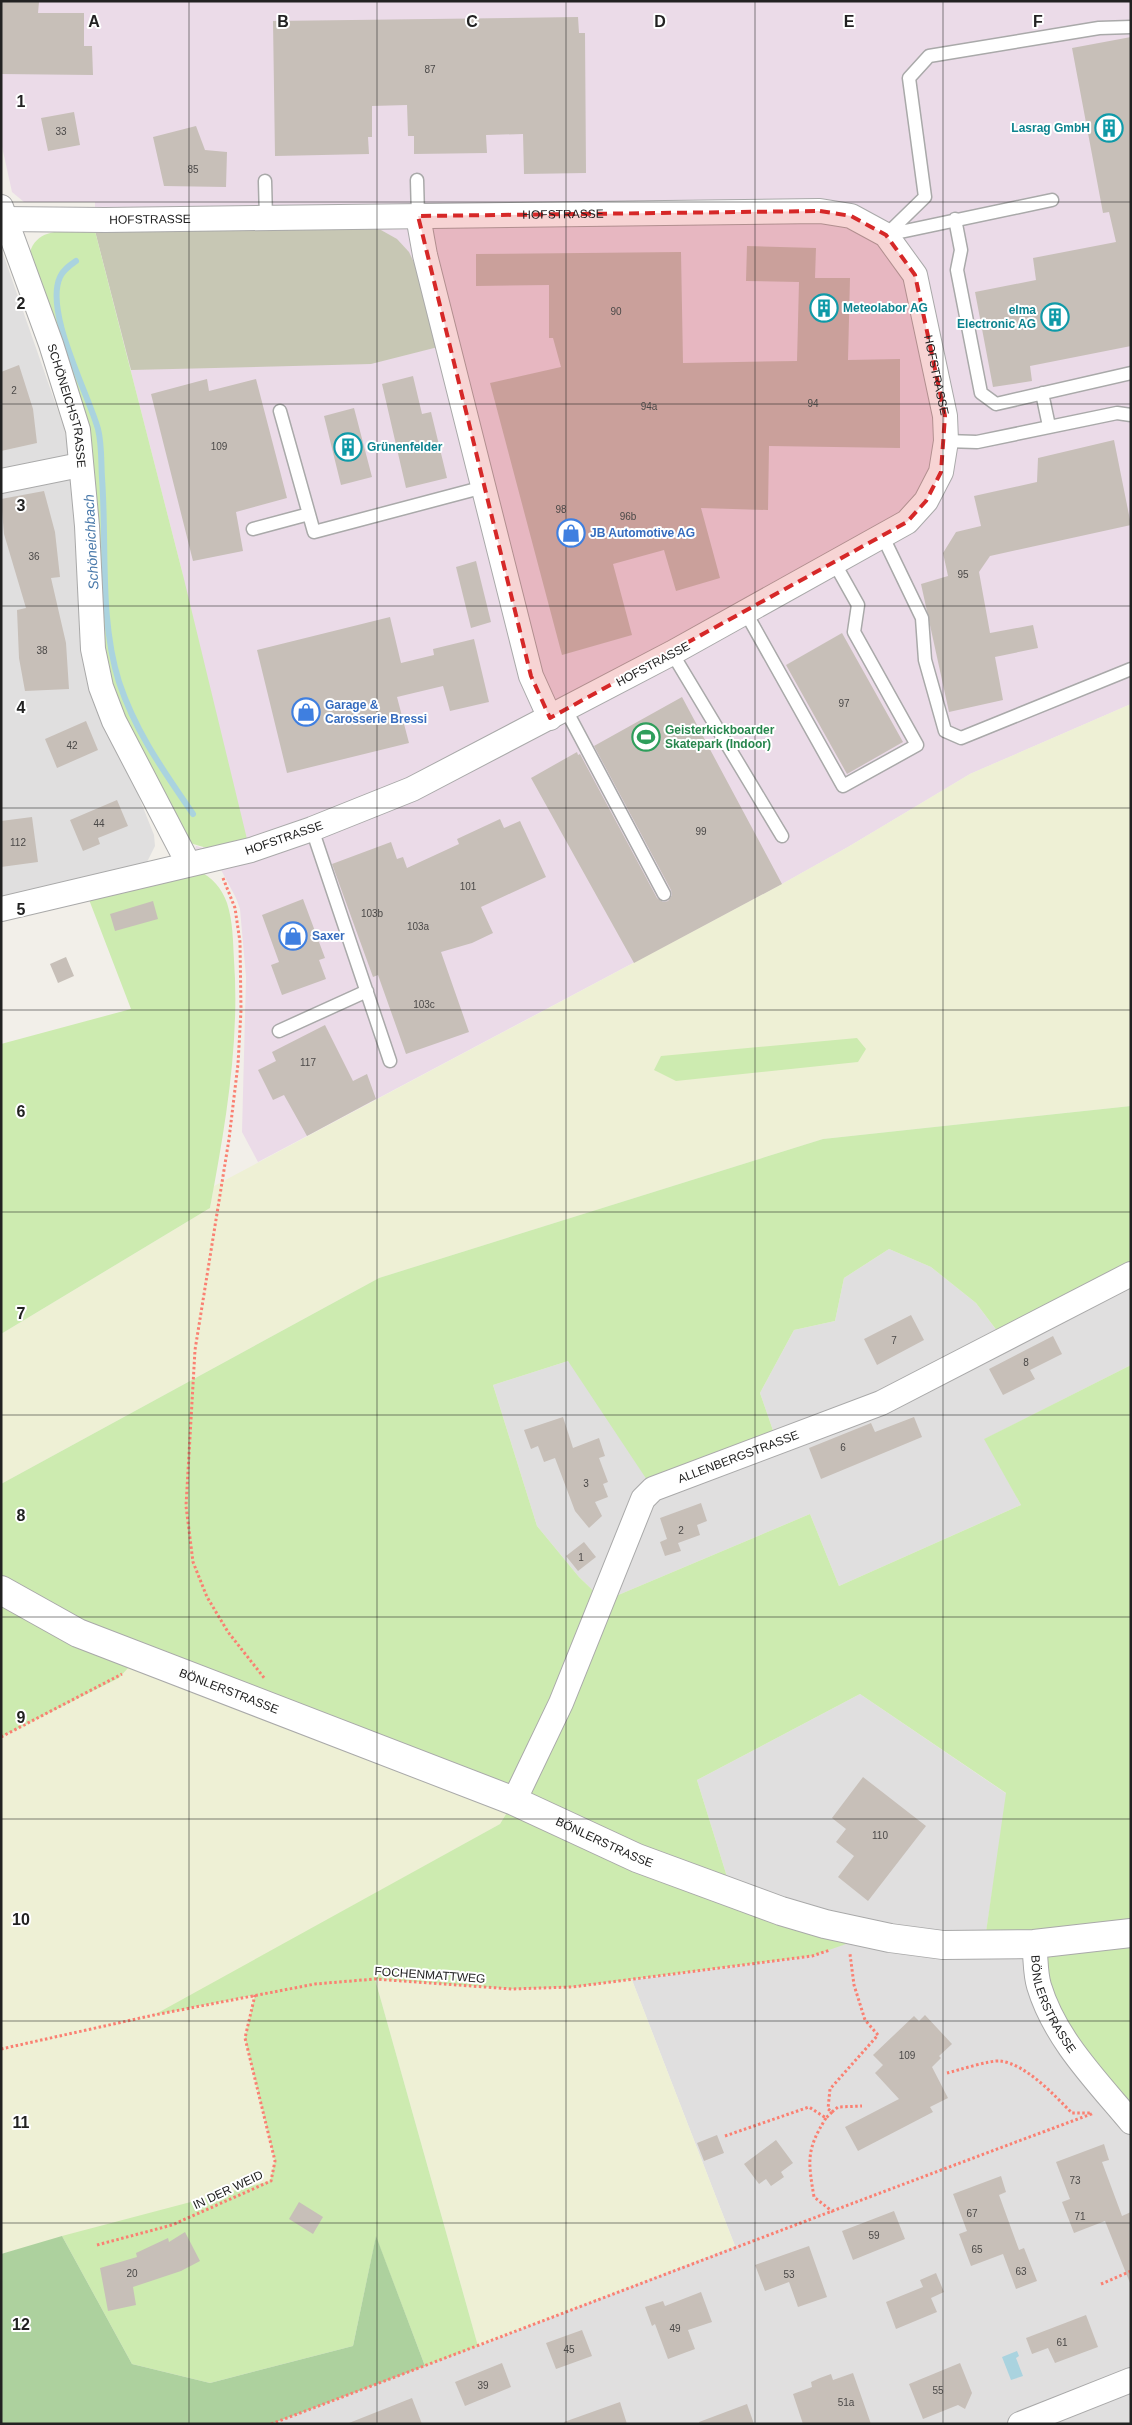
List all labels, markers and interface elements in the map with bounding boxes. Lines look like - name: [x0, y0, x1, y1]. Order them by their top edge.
- text: A: [88, 13, 100, 30]
- text: B: [277, 13, 289, 30]
- text: C: [466, 13, 478, 30]
- text: D: [654, 13, 666, 30]
- text: E: [844, 13, 855, 30]
- text: F: [1033, 13, 1043, 30]
- house number: 87: [424, 64, 436, 75]
- text: 1: [17, 93, 26, 110]
- building icon: Lasrag GmbH: [1094, 113, 1124, 143]
- place label: Lasrag GmbH: [1011, 121, 1090, 135]
- house number: 33: [55, 126, 67, 137]
- house number: 85: [187, 164, 199, 175]
- street label: HOFSTRASSE: [522, 207, 604, 222]
- street label: HOFSTRASSE: [109, 212, 191, 227]
- building icon: Meteolabor AG: [809, 293, 839, 323]
- text: 2: [17, 295, 26, 312]
- place label: Meteolabor AG: [843, 301, 928, 315]
- building icon: elma Electronic AG: [1040, 302, 1070, 332]
- place label: elma Electronic AG: [957, 303, 1036, 331]
- house number: 90: [610, 306, 622, 317]
- street label: HOFSTRASSE: [921, 334, 952, 416]
- street label: SCHÖNEICHSTRASSE: [44, 342, 89, 469]
- house number: 2: [11, 385, 17, 396]
- house number: 94: [807, 398, 819, 409]
- house number: 94a: [641, 401, 658, 412]
- building icon: Grünenfelder: [333, 432, 363, 462]
- place label: Grünenfelder: [367, 440, 443, 454]
- house number: 109: [211, 441, 228, 452]
- water label: Schöneichbach: [80, 494, 101, 590]
- text: 3: [17, 497, 26, 514]
- house number: 98: [555, 504, 567, 515]
- house number: 96b: [620, 511, 637, 522]
- shop icon: JB Automotive AG: [556, 518, 586, 548]
- place label: JB Automotive AG: [590, 526, 695, 540]
- house number: 36: [28, 551, 40, 562]
- house number: 95: [957, 569, 969, 580]
- street label: HOFSTRASSE: [614, 639, 692, 689]
- house number: 38: [36, 645, 48, 656]
- shop icon: Garage & Carosserie Bressi: [291, 697, 321, 727]
- place label: Garage & Carosserie Bressi: [325, 698, 427, 726]
- house number: 97: [838, 698, 850, 709]
- text: 4: [17, 699, 26, 716]
- sports icon: Geisterkickboarder Skatepark (Indoor): [631, 722, 661, 752]
- place label: Geisterkickboarder Skatepark (Indoor): [665, 723, 775, 751]
- house number: 42: [66, 740, 78, 751]
- house number: 44: [93, 818, 105, 829]
- street label: HOFSTRASSE: [243, 818, 325, 858]
- house number: 99: [695, 826, 707, 837]
- house number: 112: [10, 837, 26, 848]
- house number: 101: [460, 881, 477, 892]
- text: 5: [17, 901, 26, 918]
- house number: 103b: [361, 908, 384, 919]
- shop icon: Saxer: [278, 921, 308, 951]
- house number: 103a: [407, 921, 430, 932]
- place label: Saxer: [312, 929, 345, 943]
- house number: 103c: [413, 999, 435, 1010]
- house number: 117: [300, 1057, 316, 1068]
- text: 6: [17, 1103, 26, 1120]
- text: 7: [17, 1305, 26, 1322]
- house number: 7: [891, 1335, 897, 1346]
- house number: 8: [1023, 1357, 1029, 1368]
- street label: ALLENBERGSTRASSE: [676, 1428, 801, 1486]
- house number: 6: [840, 1442, 846, 1453]
- house number: 3: [583, 1478, 589, 1489]
- text: 8: [17, 1507, 26, 1524]
- house number: 2: [678, 1525, 684, 1536]
- house number: 1: [578, 1552, 584, 1563]
- street label: BÖNLERSTRASSE: [177, 1666, 281, 1717]
- text: 9: [17, 1709, 26, 1726]
- street label: BÖNLERSTRASSE: [554, 1814, 655, 1870]
- house number: 110: [872, 1830, 888, 1841]
- text: 10: [12, 1911, 30, 1928]
- street label: BÖNLERSTRASSE: [1028, 1955, 1079, 2056]
- street label: FOCHENMATTWEG: [374, 1964, 486, 1986]
- house number: 109: [899, 2050, 916, 2061]
- text: 11: [13, 2114, 30, 2131]
- street label: IN DER WEID: [191, 2168, 265, 2212]
- house number: 73: [1069, 2175, 1081, 2186]
- house number: 67: [966, 2208, 978, 2219]
- house number: 71: [1074, 2211, 1086, 2222]
- house number: 59: [868, 2230, 880, 2241]
- house number: 65: [971, 2244, 983, 2255]
- house number: 63: [1015, 2266, 1027, 2277]
- house number: 20: [126, 2268, 138, 2279]
- house number: 53: [783, 2269, 795, 2280]
- text: 12: [12, 2316, 30, 2333]
- house number: 49: [669, 2323, 681, 2334]
- house number: 61: [1056, 2337, 1068, 2348]
- house number: 45: [563, 2344, 575, 2355]
- house number: 39: [477, 2380, 489, 2391]
- house number: 55: [932, 2385, 944, 2396]
- house number: 51a: [838, 2397, 855, 2408]

